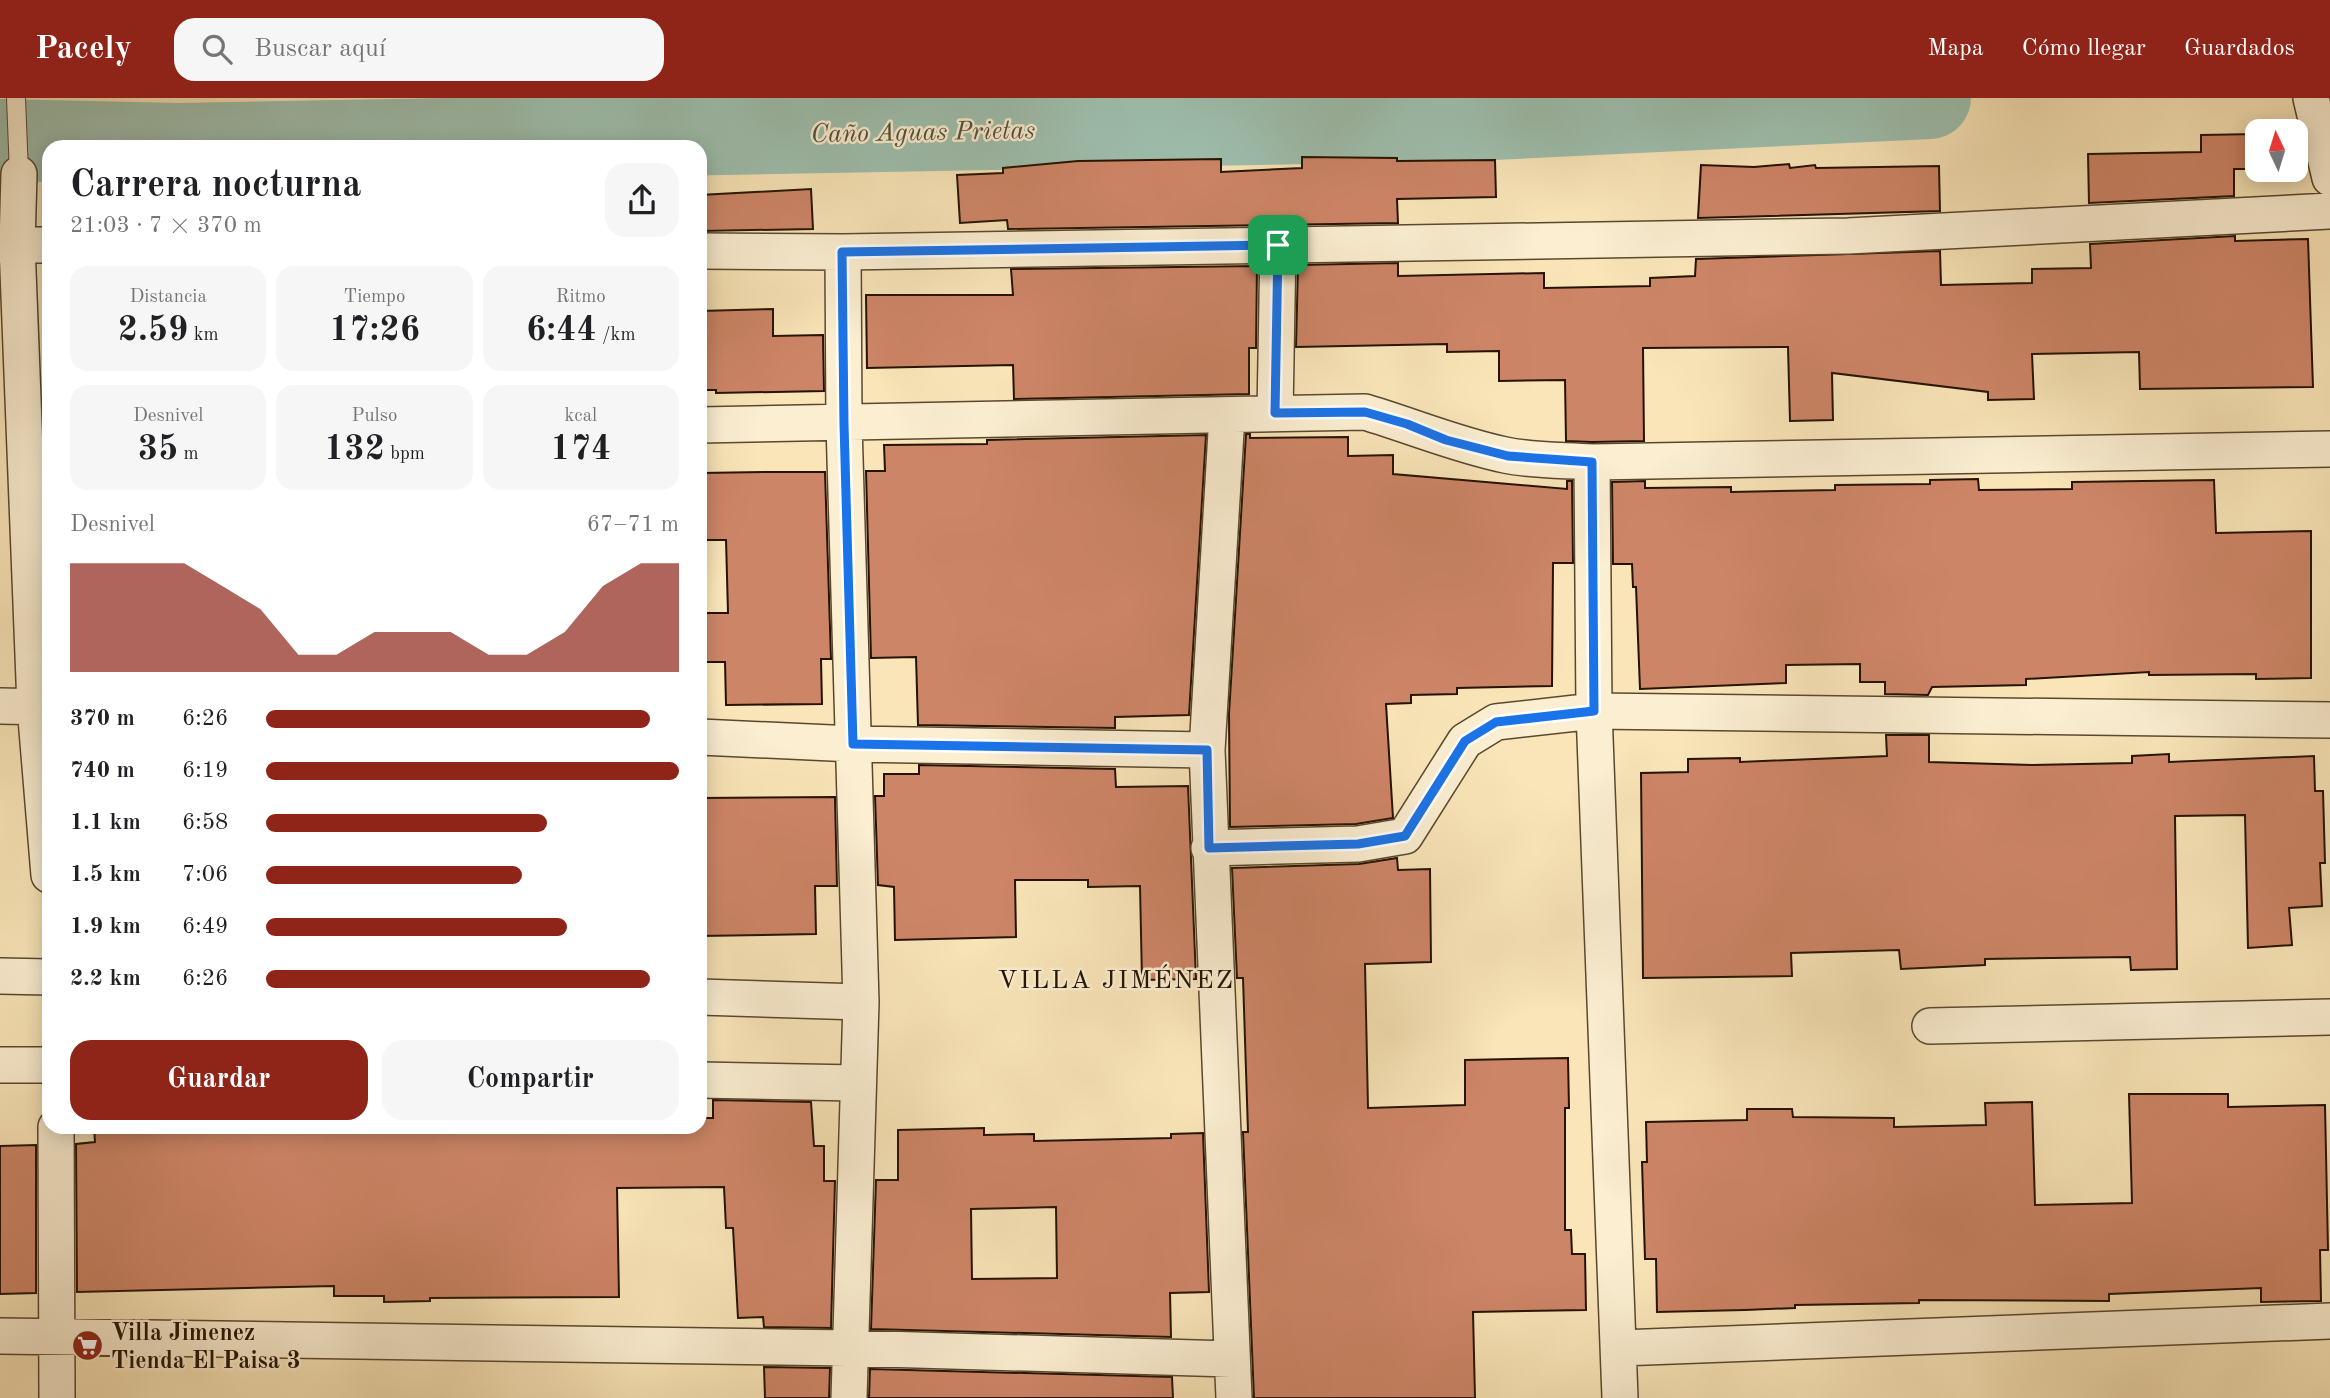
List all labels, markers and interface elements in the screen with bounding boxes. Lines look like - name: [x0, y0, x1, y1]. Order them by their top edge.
- search box: [174, 18, 664, 81]
- icon: search: [198, 30, 236, 68]
- text: Pacely: [35, 33, 132, 66]
- text: Buscar aquí: [254, 36, 386, 62]
- text: Mapa: [1927, 37, 1984, 61]
- text: Cómo llegar: [2022, 37, 2146, 61]
- text: Guardados: [2184, 37, 2295, 61]
- water label: Caño Aguas Prietas: [811, 118, 1036, 148]
- north arrow: [2245, 119, 2308, 182]
- map controls: [2245, 119, 2308, 182]
- button: share: [605, 163, 679, 237]
- text: Carrera nocturna: [70, 167, 361, 205]
- text: 21:03 · 7 × 370 m: [70, 214, 262, 237]
- pin: [1248, 215, 1308, 275]
- icon: arrive: [1259, 226, 1297, 264]
- text: Distancia: [130, 288, 207, 307]
- text: Tiempo: [344, 288, 405, 307]
- text: Ritmo: [556, 288, 606, 307]
- text: 2.59: [118, 313, 188, 348]
- text: 17:26: [329, 313, 420, 348]
- text: 6:44: [526, 313, 597, 348]
- text: km: [188, 326, 219, 345]
- text: /km: [597, 326, 636, 345]
- text: Desnivel: [133, 407, 203, 426]
- text: Pulso: [352, 407, 397, 426]
- text: kcal: [564, 407, 597, 426]
- text: 35: [138, 432, 178, 467]
- text: 132: [324, 432, 385, 467]
- text: 174: [550, 432, 611, 467]
- text: m: [178, 445, 199, 464]
- text: bpm: [385, 445, 425, 464]
- text: Desnivel: [70, 513, 155, 536]
- text: 67–71 m: [587, 513, 679, 536]
- text: 370 m: [70, 707, 135, 730]
- text: 6:26: [182, 707, 228, 730]
- text: 740 m: [70, 759, 135, 782]
- text: 6:19: [182, 759, 228, 782]
- text: 1.1 km: [70, 811, 141, 834]
- text: 6:58: [182, 811, 228, 834]
- text: 1.5 km: [70, 863, 141, 886]
- text: 7:06: [182, 863, 228, 886]
- text: 1.9 km: [70, 915, 141, 938]
- text: 6:49: [182, 915, 228, 938]
- district label: VILLA JIMÉNEZ: [997, 964, 1235, 994]
- text: 2.2 km: [70, 967, 141, 990]
- text: 6:26: [182, 967, 228, 990]
- button: Guardar: [70, 1040, 368, 1120]
- button: Compartir: [382, 1040, 679, 1120]
- place label: Villa Jimenez Tienda El Paisa 3: [111, 1322, 301, 1374]
- supermarket icon: Villa Jimenez Tienda El Paisa 3: [71, 1329, 105, 1363]

